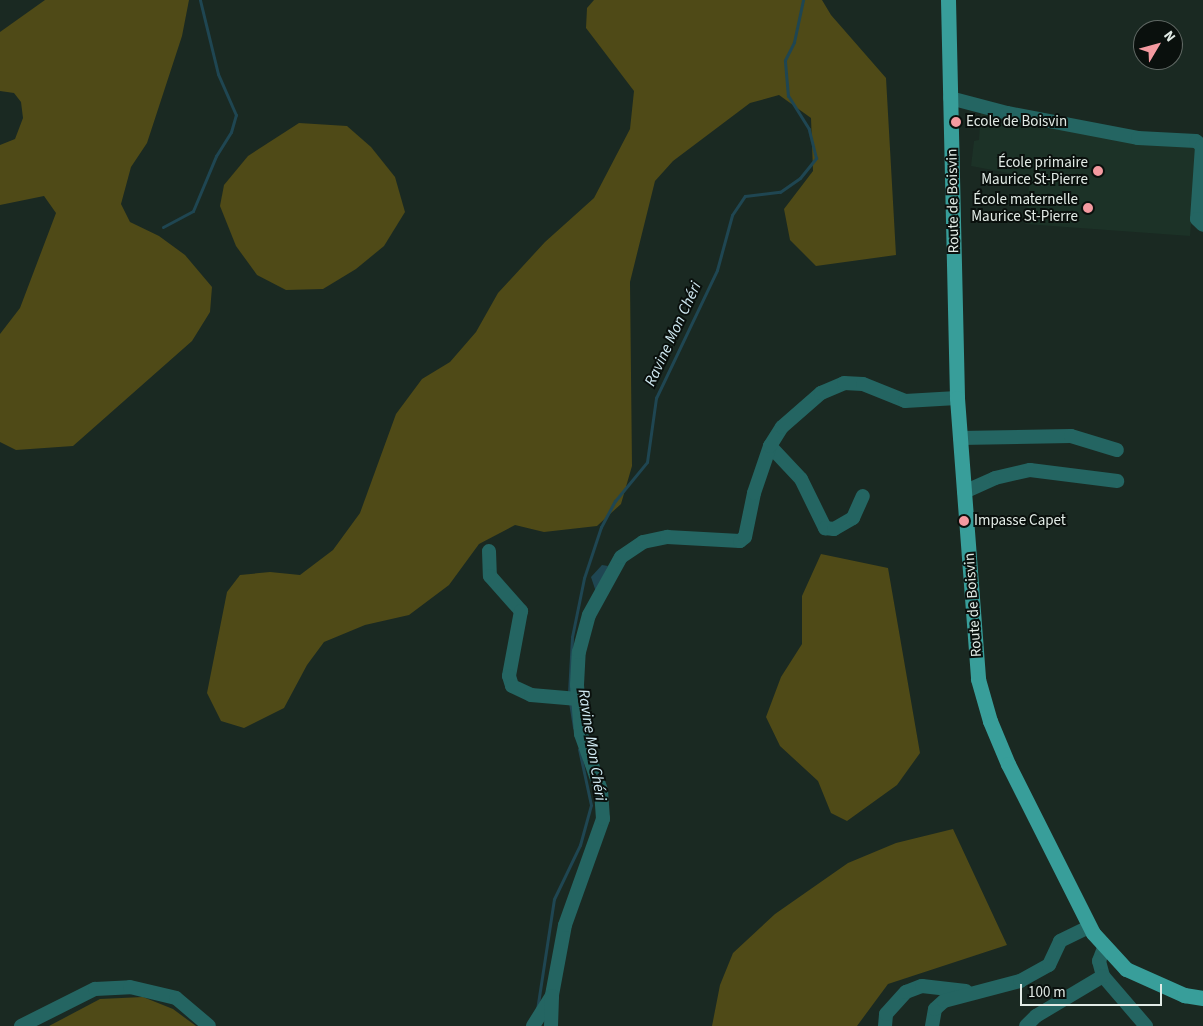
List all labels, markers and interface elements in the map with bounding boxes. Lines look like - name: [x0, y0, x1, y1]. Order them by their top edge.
- north arrow: [1133, 20, 1183, 70]
- text: N: [1158, 27, 1180, 46]
- place label: Ecole de Boisvin: [966, 113, 1067, 131]
- marker: Ecole de Boisvin: [950, 116, 962, 128]
- street label: Route de Boisvin: [943, 149, 963, 253]
- place label: École primaire Maurice St-Pierre: [981, 153, 1088, 188]
- marker: École primaire Maurice St-Pierre: [1092, 165, 1104, 177]
- place label: École maternelle Maurice St-Pierre: [971, 190, 1078, 225]
- marker: École maternelle Maurice St-Pierre: [1082, 202, 1094, 214]
- water label: Ravine Mon Chéri: [640, 279, 706, 389]
- place label: Impasse Capet: [974, 512, 1066, 530]
- marker: Impasse Capet: [958, 515, 970, 527]
- street label: Route de Boisvin: [960, 552, 986, 658]
- water label: Ravine Mon Chéri: [574, 688, 610, 802]
- scale bar: [1023, 974, 1166, 1006]
- text: 100 m: [1028, 982, 1066, 1003]

